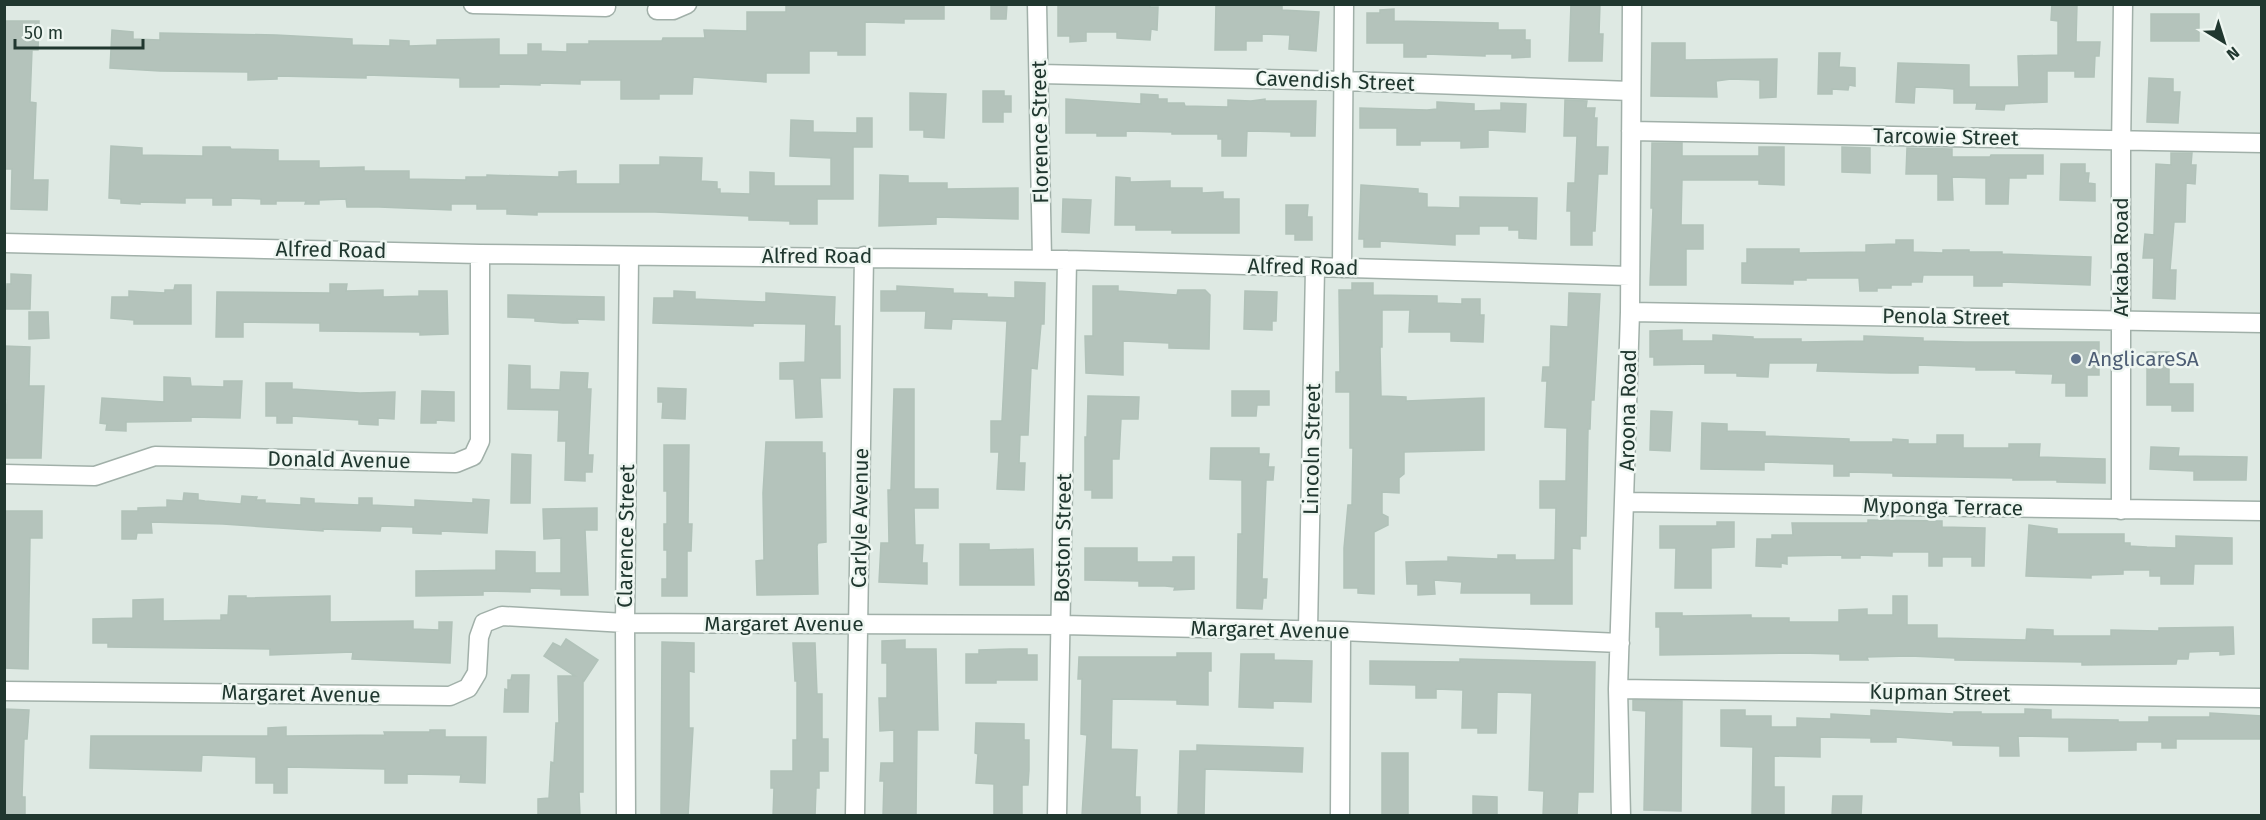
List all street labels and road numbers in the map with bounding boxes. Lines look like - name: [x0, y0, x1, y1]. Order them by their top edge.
- street label: Florence Street: [1026, 60, 1054, 204]
- street label: Cavendish Street: [1255, 65, 1416, 97]
- street label: Tarcowie Street: [1873, 123, 2019, 151]
- street label: Arkaba Road: [2108, 197, 2134, 317]
- street label: Alfred Road: [275, 236, 387, 264]
- street label: Alfred Road: [762, 243, 872, 269]
- street label: Alfred Road: [1247, 253, 1359, 281]
- street label: Penola Street: [1882, 303, 2010, 331]
- street label: Aroona Road: [1614, 349, 1642, 471]
- street label: Lincoln Street: [1298, 383, 1326, 515]
- street label: Donald Avenue: [267, 446, 411, 474]
- street label: Carlyle Avenue: [846, 448, 874, 588]
- street label: Clarence Street: [612, 463, 640, 608]
- street label: Boston Street: [1049, 473, 1077, 603]
- street label: Myponga Terrace: [1863, 493, 2023, 521]
- street label: Margaret Avenue: [704, 611, 864, 637]
- street label: Margaret Avenue: [1190, 616, 1350, 644]
- street label: Kupman Street: [1869, 679, 2011, 707]
- street label: Margaret Avenue: [221, 680, 381, 708]

